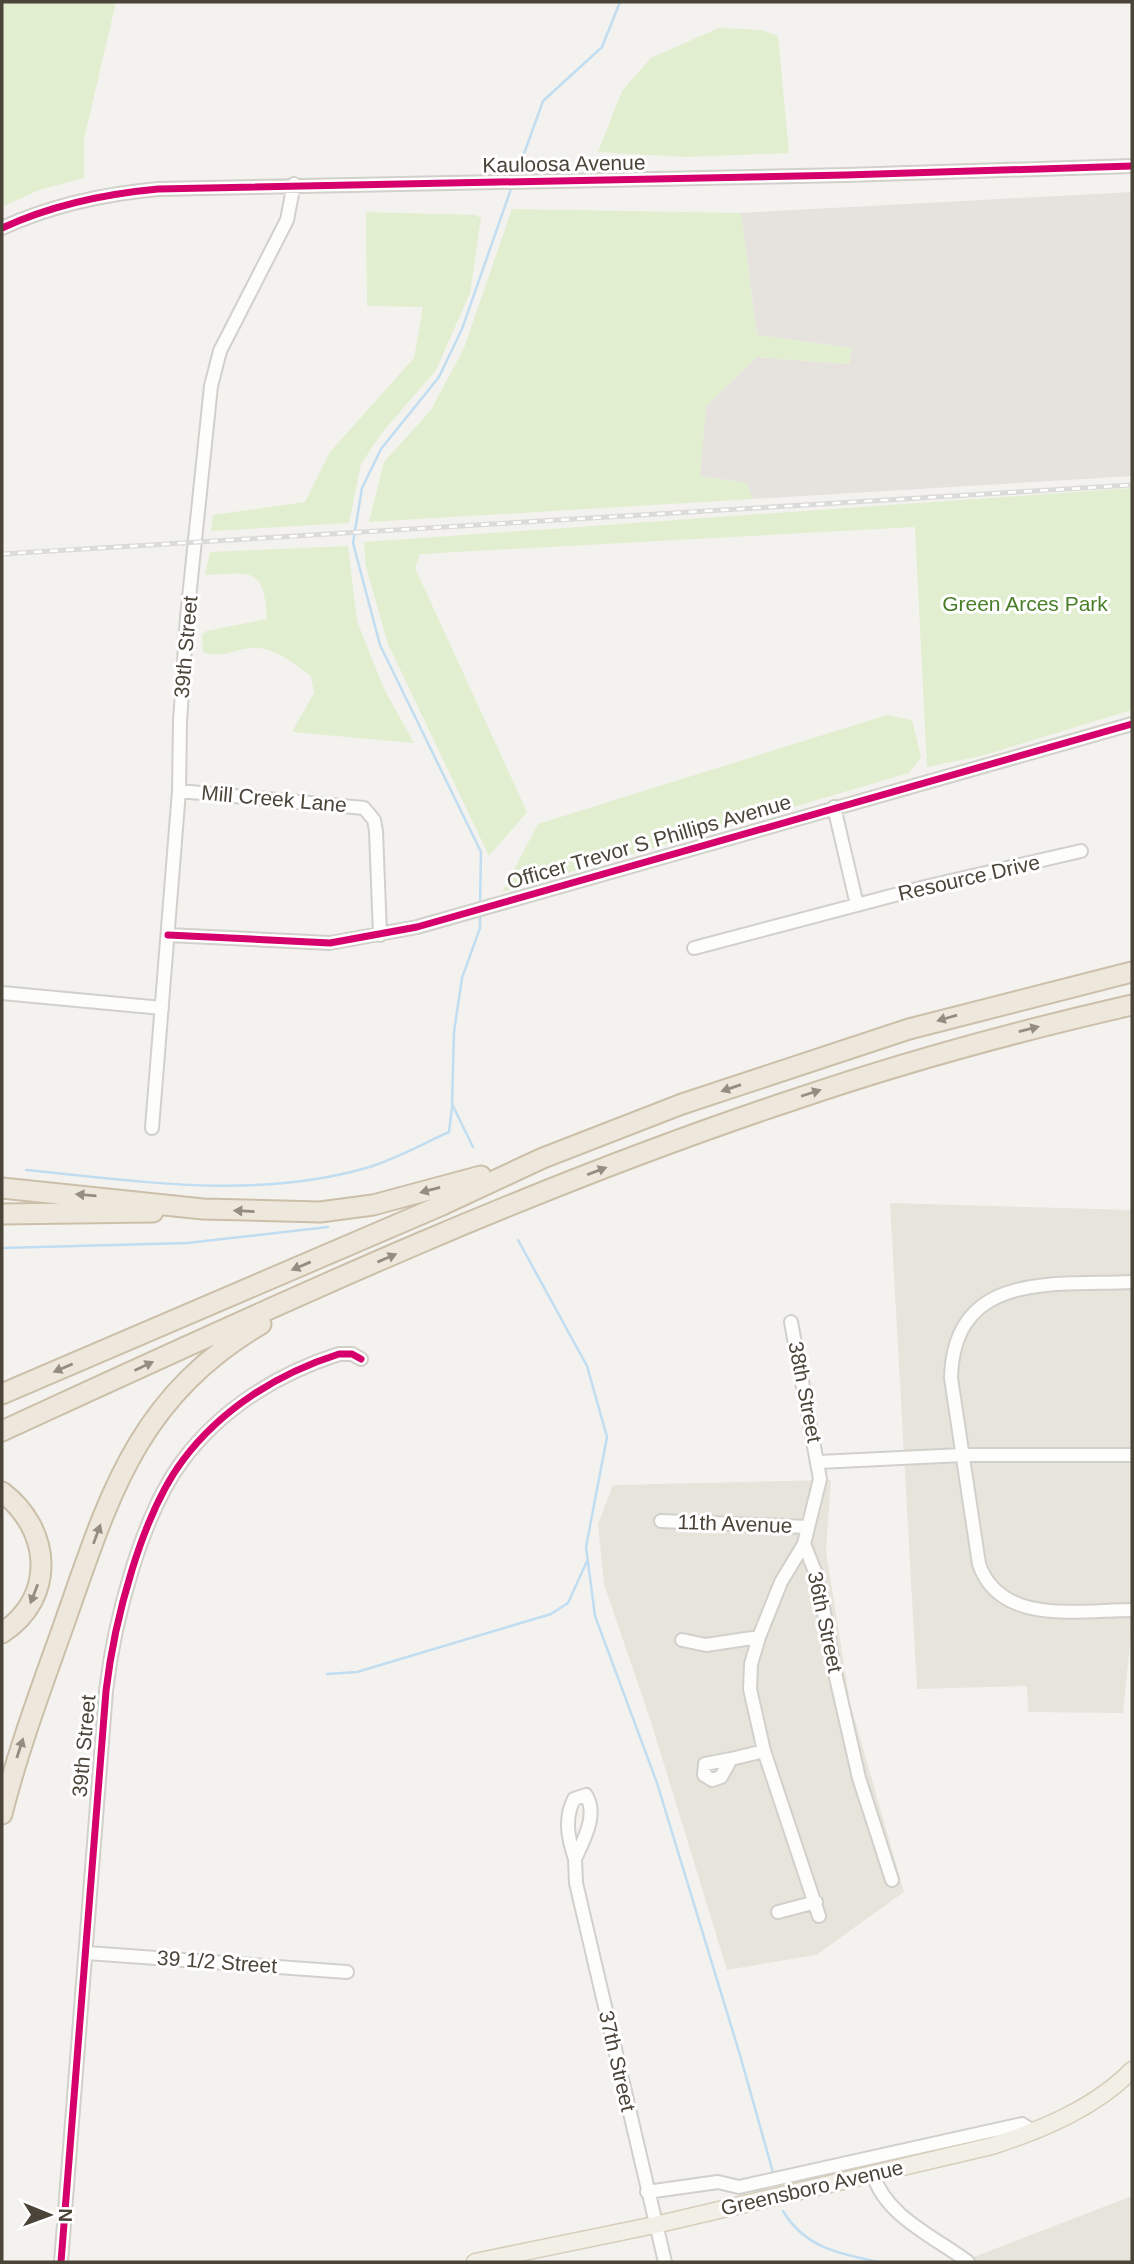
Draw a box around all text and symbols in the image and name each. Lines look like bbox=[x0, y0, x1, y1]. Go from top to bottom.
street label: Kauloosa Avenue bbox=[482, 151, 646, 176]
park label: Green Arces Park bbox=[942, 592, 1108, 615]
street label: 39th Street bbox=[170, 595, 201, 699]
street label: Mill Creek Lane bbox=[200, 781, 348, 816]
street label: Officer Trevor S Phillips Avenue bbox=[504, 790, 794, 893]
street label: Resource Drive bbox=[896, 850, 1042, 905]
one-way arrow bbox=[936, 1014, 957, 1024]
one-way arrow bbox=[1019, 1023, 1041, 1034]
one-way arrow bbox=[720, 1083, 741, 1093]
one-way arrow bbox=[801, 1088, 822, 1098]
one-way arrow bbox=[587, 1166, 608, 1177]
one-way arrow bbox=[419, 1186, 440, 1196]
one-way arrow bbox=[75, 1189, 97, 1200]
one-way arrow bbox=[233, 1206, 255, 1217]
one-way arrow bbox=[377, 1253, 398, 1264]
one-way arrow bbox=[291, 1260, 312, 1271]
street label: 38th Street bbox=[784, 1339, 827, 1445]
one-way arrow bbox=[134, 1360, 154, 1371]
one-way arrow bbox=[53, 1362, 73, 1374]
street label: 11th Avenue bbox=[677, 1510, 793, 1537]
one-way arrow bbox=[91, 1523, 102, 1544]
street label: 36th Street bbox=[804, 1569, 847, 1675]
one-way arrow bbox=[28, 1584, 39, 1605]
street label: 39th Street bbox=[68, 1694, 99, 1798]
one-way arrow bbox=[15, 1738, 26, 1759]
street label: 39 1/2 Street bbox=[156, 1946, 278, 1977]
street label: 37th Street bbox=[595, 2008, 640, 2114]
street label: Greensboro Avenue bbox=[718, 2155, 905, 2220]
north arrow bbox=[14, 2180, 84, 2250]
text: N bbox=[55, 2208, 76, 2222]

